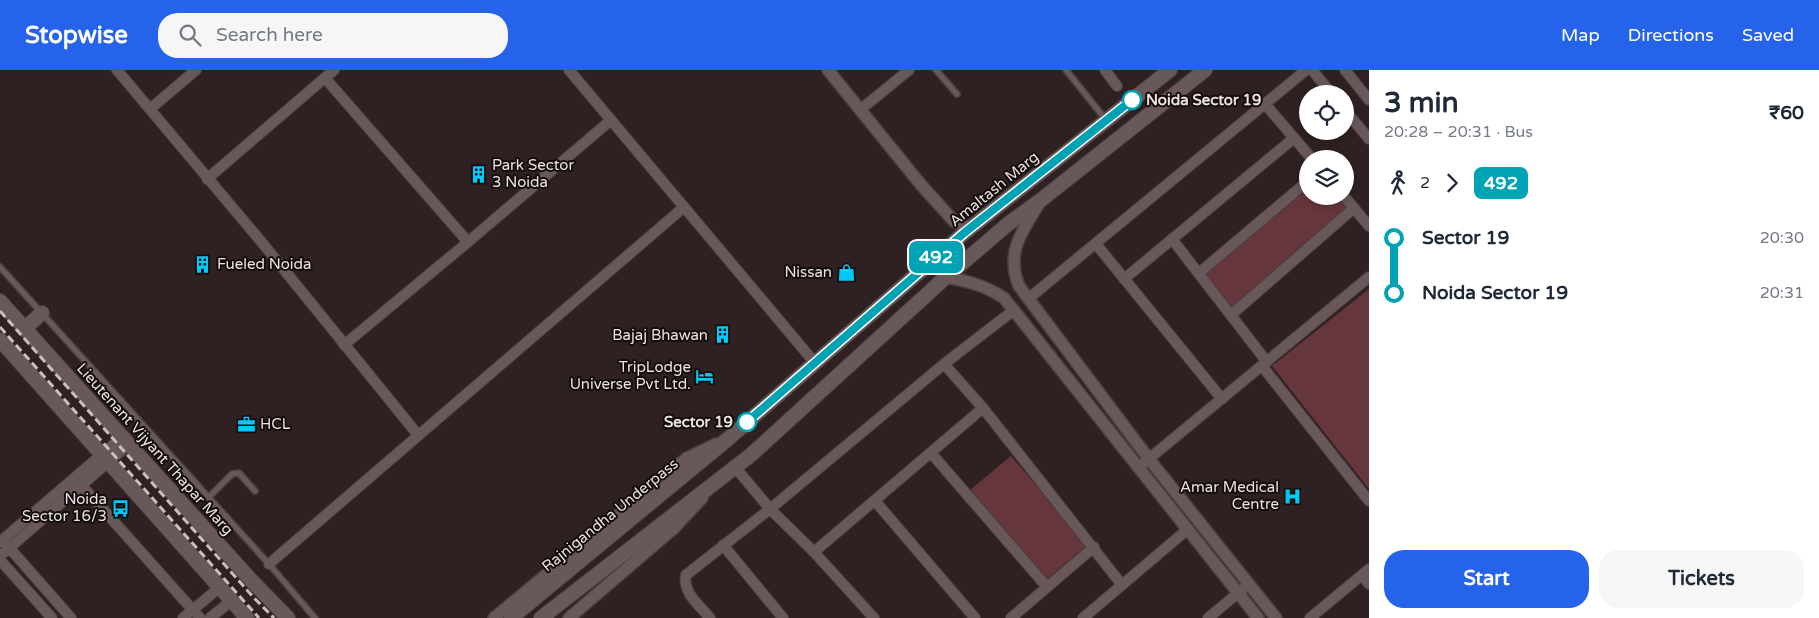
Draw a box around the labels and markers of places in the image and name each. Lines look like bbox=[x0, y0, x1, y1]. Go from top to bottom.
marker: Noida Sector 19 bbox=[1122, 90, 1142, 110]
place label: Noida Sector 19 bbox=[1146, 91, 1261, 109]
place label: Park Sector 3 Noida bbox=[492, 156, 574, 191]
building icon: Park Sector 3 Noida bbox=[468, 164, 488, 184]
building icon: Fueled Noida bbox=[193, 254, 213, 274]
place label: Fueled Noida bbox=[217, 255, 311, 273]
shop icon: Nissan bbox=[836, 262, 856, 282]
place label: Nissan bbox=[784, 263, 832, 281]
building icon: Bajaj Bhawan bbox=[712, 325, 732, 345]
place label: Bajaj Bhawan bbox=[612, 326, 708, 344]
place label: TripLodge Universe Pvt Ltd. bbox=[570, 358, 691, 393]
hotel icon: TripLodge Universe Pvt Ltd. bbox=[695, 366, 715, 386]
marker: Sector 19 bbox=[737, 412, 757, 432]
place label: Sector 19 bbox=[664, 413, 733, 431]
office icon: HCL bbox=[236, 414, 256, 434]
place label: HCL bbox=[260, 415, 291, 433]
place label: Amar Medical Centre bbox=[1180, 478, 1279, 513]
hospital icon: Amar Medical Centre bbox=[1283, 486, 1303, 506]
place label: Noida Sector 16/3 bbox=[22, 490, 107, 525]
bus stop icon: Noida Sector 16/3 bbox=[111, 498, 131, 518]

